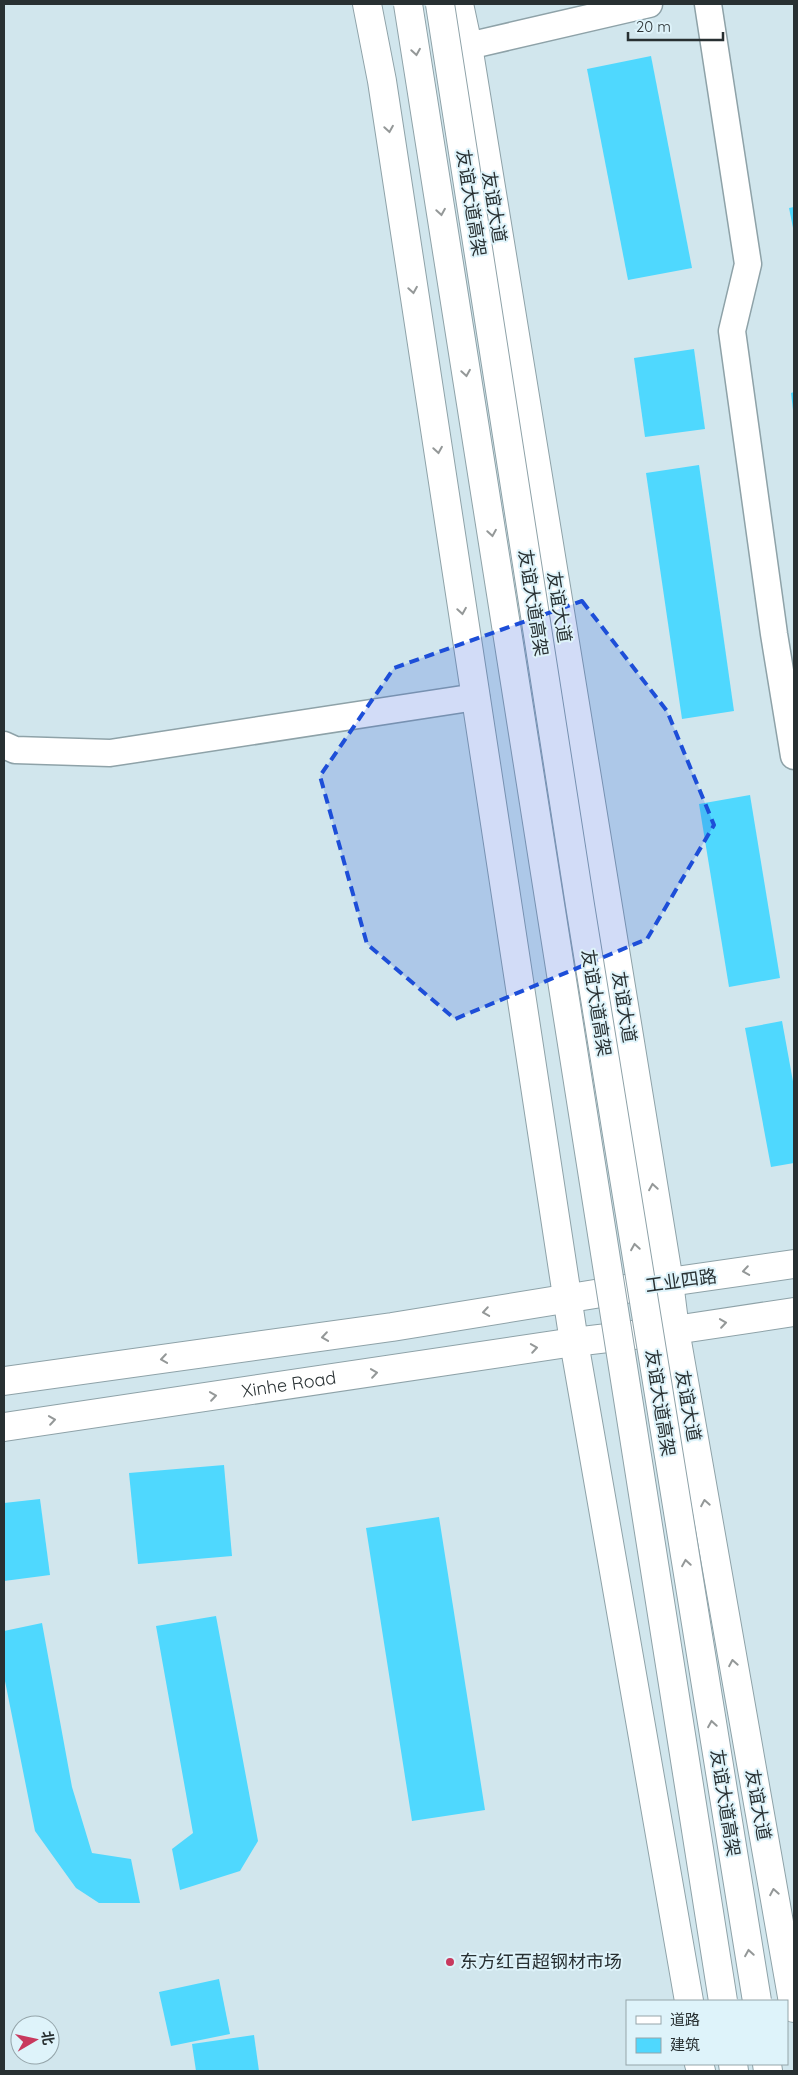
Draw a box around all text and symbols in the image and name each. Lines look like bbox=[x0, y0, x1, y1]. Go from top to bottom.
scale bar bbox=[628, 10, 723, 42]
text: 20 m bbox=[636, 17, 671, 36]
one-way arrow bbox=[410, 48, 421, 56]
one-way arrow bbox=[383, 126, 394, 134]
street label: 友谊大道高架 bbox=[452, 148, 491, 258]
street label: 友谊大道 bbox=[478, 170, 511, 244]
one-way arrow bbox=[436, 208, 446, 217]
one-way arrow bbox=[408, 285, 418, 294]
one-way arrow bbox=[461, 369, 471, 377]
one-way arrow bbox=[432, 447, 443, 455]
one-way arrow bbox=[486, 529, 496, 538]
street label: 友谊大道高架 bbox=[514, 548, 553, 658]
street label: 友谊大道 bbox=[543, 570, 576, 644]
one-way arrow bbox=[457, 607, 467, 615]
street label: 友谊大道高架 bbox=[577, 948, 616, 1058]
street label: 友谊大道 bbox=[608, 970, 641, 1044]
one-way arrow bbox=[649, 1182, 659, 1191]
one-way arrow bbox=[630, 1243, 641, 1251]
street label: 工业四路 bbox=[644, 1264, 718, 1297]
one-way arrow bbox=[742, 1266, 750, 1276]
one-way arrow bbox=[482, 1306, 490, 1316]
one-way arrow bbox=[719, 1318, 727, 1329]
one-way arrow bbox=[321, 1331, 330, 1341]
one-way arrow bbox=[530, 1344, 539, 1354]
street label: 友谊大道高架 bbox=[641, 1348, 680, 1458]
one-way arrow bbox=[160, 1353, 168, 1364]
street label: Xinhe Road bbox=[240, 1366, 338, 1402]
one-way arrow bbox=[370, 1368, 378, 1379]
street label: 友谊大道 bbox=[671, 1368, 706, 1443]
one-way arrow bbox=[208, 1392, 217, 1402]
one-way arrow bbox=[48, 1415, 56, 1426]
one-way arrow bbox=[701, 1498, 711, 1507]
one-way arrow bbox=[681, 1559, 692, 1567]
one-way arrow bbox=[729, 1658, 739, 1667]
one-way arrow bbox=[707, 1719, 718, 1727]
street label: 友谊大道高架 bbox=[706, 1748, 745, 1858]
street label: 友谊大道 bbox=[741, 1767, 776, 1842]
one-way arrow bbox=[769, 1887, 779, 1896]
one-way arrow bbox=[744, 1949, 755, 1957]
place label: 东方红百超钢材市场 bbox=[460, 1950, 622, 1973]
marker: 东方红百超钢材市场 bbox=[444, 1956, 456, 1968]
legend bbox=[626, 2000, 788, 2065]
text: 道路 bbox=[670, 2010, 700, 2029]
north arrow bbox=[10, 2015, 60, 2065]
text: 北 bbox=[38, 2030, 58, 2046]
text: 建筑 bbox=[670, 2035, 700, 2054]

